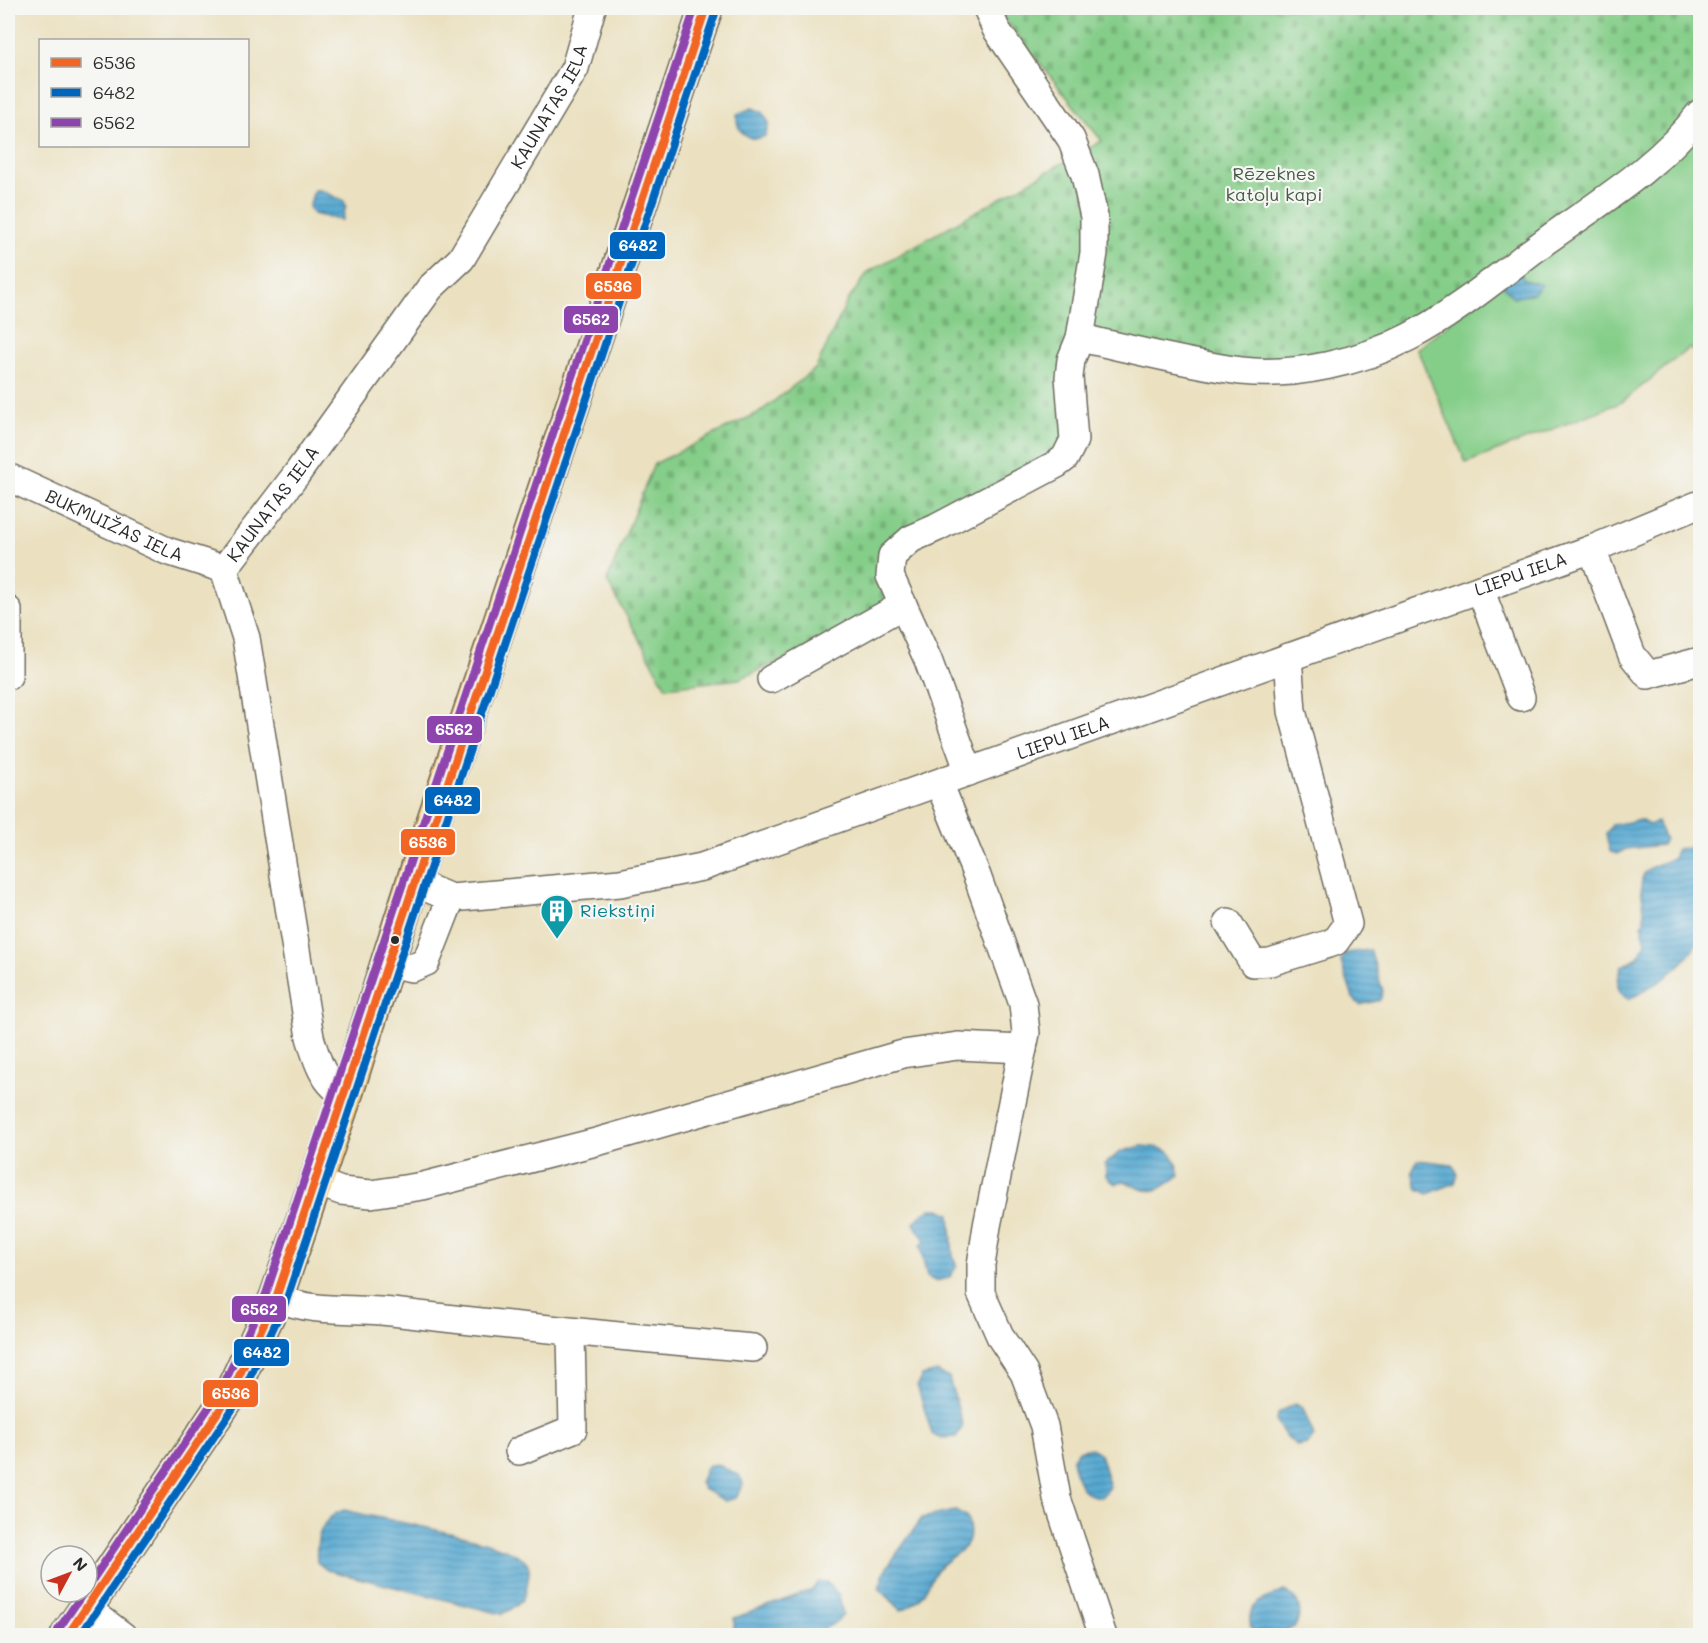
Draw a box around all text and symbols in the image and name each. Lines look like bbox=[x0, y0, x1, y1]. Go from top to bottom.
legend bbox=[39, 39, 249, 147]
street label: KAUNATAS IELA bbox=[505, 41, 592, 173]
text: 6536 bbox=[93, 50, 136, 74]
text: 6482 bbox=[93, 80, 135, 104]
text: 6562 bbox=[93, 110, 135, 134]
park label: Rēzeknes katoļu kapi bbox=[1226, 161, 1322, 206]
line badge: 6482 bbox=[609, 231, 666, 260]
text: 6482 bbox=[619, 234, 657, 255]
line badge: 6536 bbox=[585, 272, 642, 300]
text: 6536 bbox=[594, 275, 632, 296]
line badge: 6562 bbox=[563, 305, 619, 334]
text: 6562 bbox=[572, 308, 610, 329]
street label: KAUNATAS IELA bbox=[221, 441, 324, 566]
street label: BUKMUIŽAS IELA bbox=[42, 483, 186, 566]
street label: LIEPU IELA bbox=[1471, 546, 1570, 601]
street label: LIEPU IELA bbox=[1013, 709, 1112, 765]
line badge: 6562 bbox=[426, 715, 483, 744]
text: 6562 bbox=[435, 718, 473, 739]
line badge: 6482 bbox=[424, 786, 481, 815]
text: 6482 bbox=[434, 789, 472, 810]
line badge: 6536 bbox=[400, 828, 456, 856]
text: 6536 bbox=[409, 831, 447, 852]
building icon: Riekstiņi bbox=[539, 893, 575, 940]
place label: Riekstiņi bbox=[580, 898, 655, 922]
unlabelled marker bbox=[389, 934, 401, 946]
line badge: 6562 bbox=[231, 1295, 287, 1323]
text: 6562 bbox=[240, 1298, 278, 1319]
line badge: 6482 bbox=[233, 1338, 290, 1367]
text: 6482 bbox=[243, 1341, 281, 1362]
line badge: 6536 bbox=[202, 1379, 259, 1408]
text: 6536 bbox=[212, 1382, 250, 1403]
north arrow bbox=[39, 1544, 99, 1604]
text: N bbox=[69, 1552, 93, 1575]

